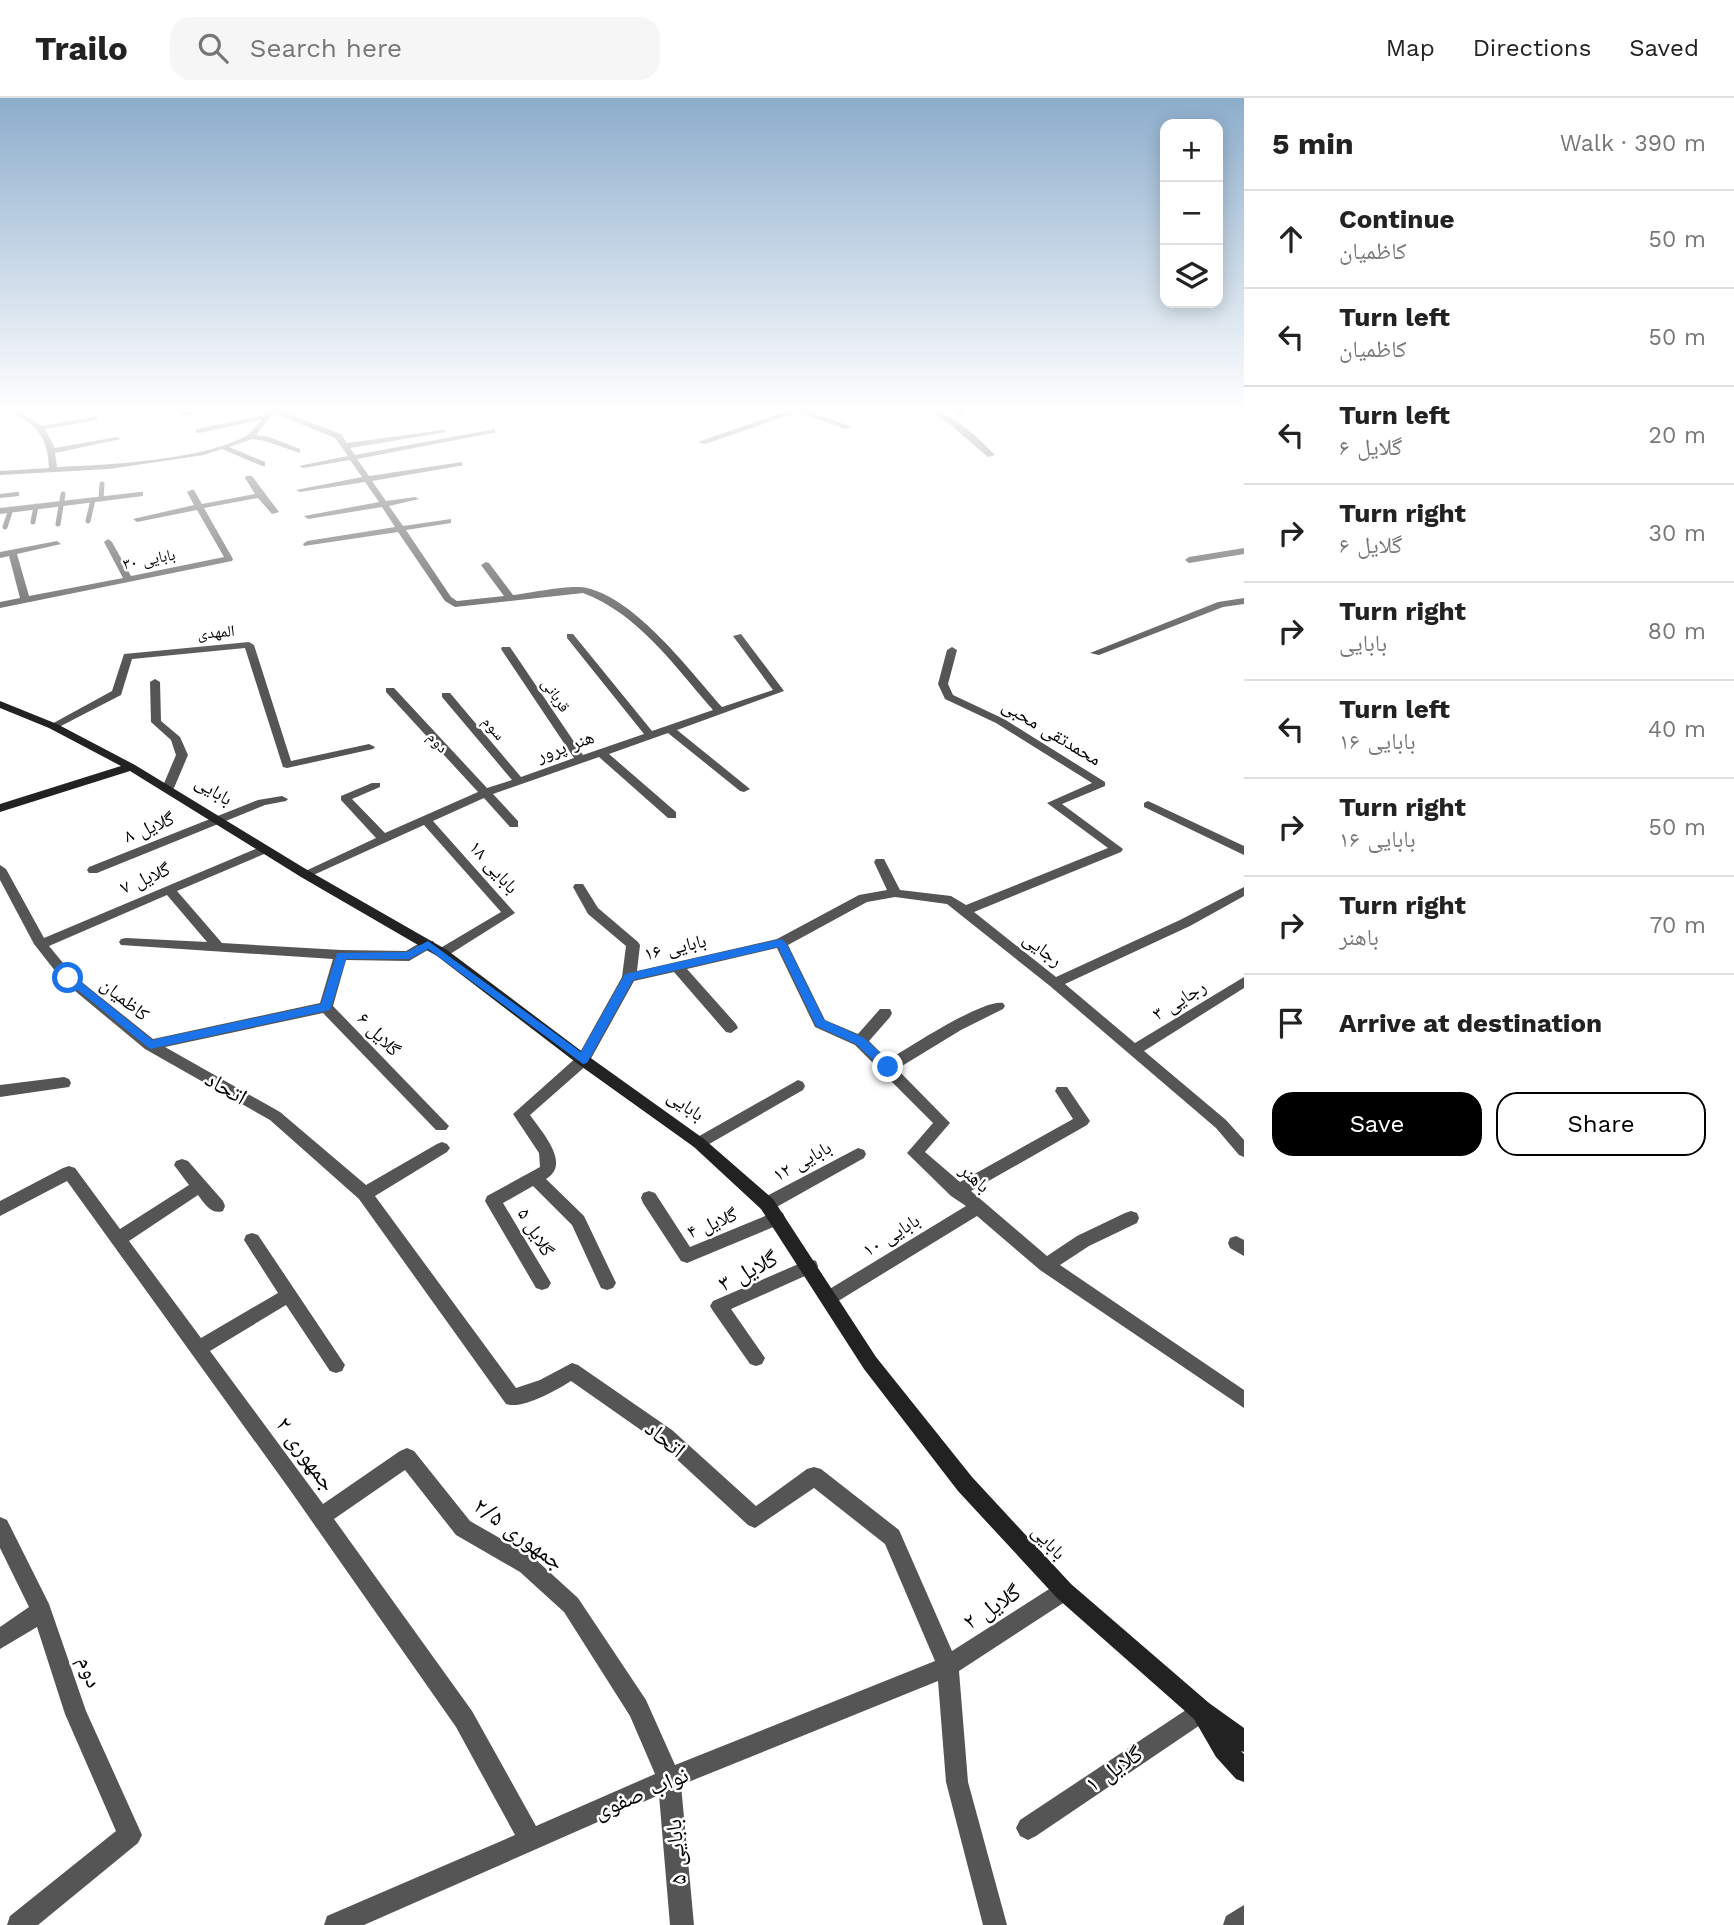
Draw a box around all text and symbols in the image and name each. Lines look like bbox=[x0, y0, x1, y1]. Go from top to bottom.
search box bbox=[170, 17, 660, 80]
text: Trailo bbox=[35, 29, 128, 68]
icon: search bbox=[194, 29, 232, 67]
text: Search here bbox=[250, 33, 402, 63]
text: Map bbox=[1386, 34, 1435, 62]
text: Directions bbox=[1473, 34, 1591, 62]
text: Saved bbox=[1629, 34, 1699, 62]
map controls bbox=[1160, 119, 1223, 308]
button: + bbox=[1160, 119, 1223, 182]
text: 5 min bbox=[1272, 126, 1354, 161]
text: Walk · 390 m bbox=[1560, 130, 1706, 157]
button: − bbox=[1160, 182, 1223, 245]
text: Continue bbox=[1339, 204, 1455, 234]
icon: ahead bbox=[1272, 220, 1310, 258]
text: 50 m bbox=[1649, 226, 1706, 253]
text: کاظمیان bbox=[1339, 238, 1407, 265]
button: layers bbox=[1160, 245, 1223, 308]
text: Turn left bbox=[1339, 302, 1450, 332]
icon: left bbox=[1272, 318, 1310, 356]
text: 50 m bbox=[1649, 324, 1706, 351]
text: کاظمیان bbox=[1339, 336, 1407, 363]
text: Turn left bbox=[1339, 400, 1450, 430]
icon: left bbox=[1272, 416, 1310, 454]
text: 20 m bbox=[1649, 422, 1706, 449]
text: گلایل ۶ bbox=[1339, 434, 1402, 461]
text: Turn right bbox=[1339, 498, 1466, 528]
icon: right bbox=[1272, 514, 1310, 552]
text: 30 m bbox=[1649, 520, 1706, 547]
text: گلایل ۶ bbox=[1339, 532, 1402, 559]
street label: بابایی ۳۰ bbox=[121, 545, 177, 574]
text: Turn right bbox=[1339, 596, 1466, 626]
icon: right bbox=[1272, 612, 1310, 650]
text: 80 m bbox=[1648, 618, 1706, 645]
street label: المهدی bbox=[197, 621, 236, 644]
text: بابایی bbox=[1339, 630, 1387, 657]
street label: قربانی bbox=[537, 674, 574, 716]
street label: محمدتقی محبی bbox=[998, 693, 1106, 771]
text: Turn left bbox=[1339, 694, 1450, 724]
icon: left bbox=[1272, 710, 1310, 748]
street label: سوم bbox=[478, 712, 510, 745]
text: 40 m bbox=[1648, 716, 1706, 743]
street label: هنر پرور bbox=[532, 725, 597, 768]
street label: دوم bbox=[423, 727, 452, 757]
text: بابایی ۱۶ bbox=[1339, 728, 1415, 755]
street label: بابایی bbox=[191, 770, 237, 810]
text: Turn right bbox=[1339, 792, 1466, 822]
street label: گلایل ۸ bbox=[120, 807, 178, 847]
icon: right bbox=[1272, 808, 1310, 846]
text: 50 m bbox=[1649, 814, 1706, 841]
text: بابایی ۱۶ bbox=[1339, 826, 1415, 853]
street label: بابایی ۱۸ bbox=[464, 836, 524, 898]
street label: گلایل ۷ bbox=[116, 857, 174, 899]
text: Turn right bbox=[1339, 890, 1466, 920]
icon: right bbox=[1272, 906, 1310, 944]
text: 70 m bbox=[1649, 912, 1706, 939]
text: باهنر bbox=[1339, 924, 1379, 951]
street label: رجایی bbox=[1019, 926, 1067, 972]
street label: بابایی ۱۶ bbox=[642, 929, 708, 965]
route start bbox=[52, 962, 83, 993]
street label: کاظمیان bbox=[96, 972, 154, 1026]
street label: رجایی ۳ bbox=[1148, 975, 1210, 1025]
icon: arrive bbox=[1272, 1004, 1310, 1042]
street label: گلایل ۶ bbox=[353, 1007, 405, 1061]
text: Arrive at destination bbox=[1339, 1008, 1602, 1038]
route end bbox=[872, 1051, 903, 1082]
street label: اتحاد bbox=[200, 1065, 252, 1111]
street label: بابایی bbox=[663, 1084, 709, 1126]
button: Save bbox=[1272, 1092, 1482, 1156]
button: Share bbox=[1496, 1092, 1706, 1156]
street label: بابایی ۱۲ bbox=[769, 1136, 835, 1186]
street label: باهنر bbox=[954, 1158, 995, 1198]
street label: گلایل ۴ bbox=[683, 1203, 741, 1243]
street label: گلایل ۵ bbox=[513, 1204, 559, 1260]
street label: بابایی ۱۰ bbox=[858, 1209, 924, 1261]
street label: گلایل ۳ bbox=[714, 1244, 783, 1297]
street label: جمهوری ۲ bbox=[270, 1412, 342, 1496]
street label: اتحاد bbox=[639, 1415, 691, 1463]
street label: جمهوری ۲/۵ bbox=[468, 1492, 570, 1576]
street label: بابایی bbox=[1027, 1520, 1071, 1564]
street label: گلایل ۲ bbox=[958, 1578, 1026, 1636]
street label: دوم bbox=[70, 1653, 108, 1692]
street label: گلایل ۱ bbox=[1080, 1740, 1148, 1798]
street label: نواب صفوی bbox=[590, 1761, 692, 1825]
street label: بابایی ۵ bbox=[660, 1818, 692, 1886]

